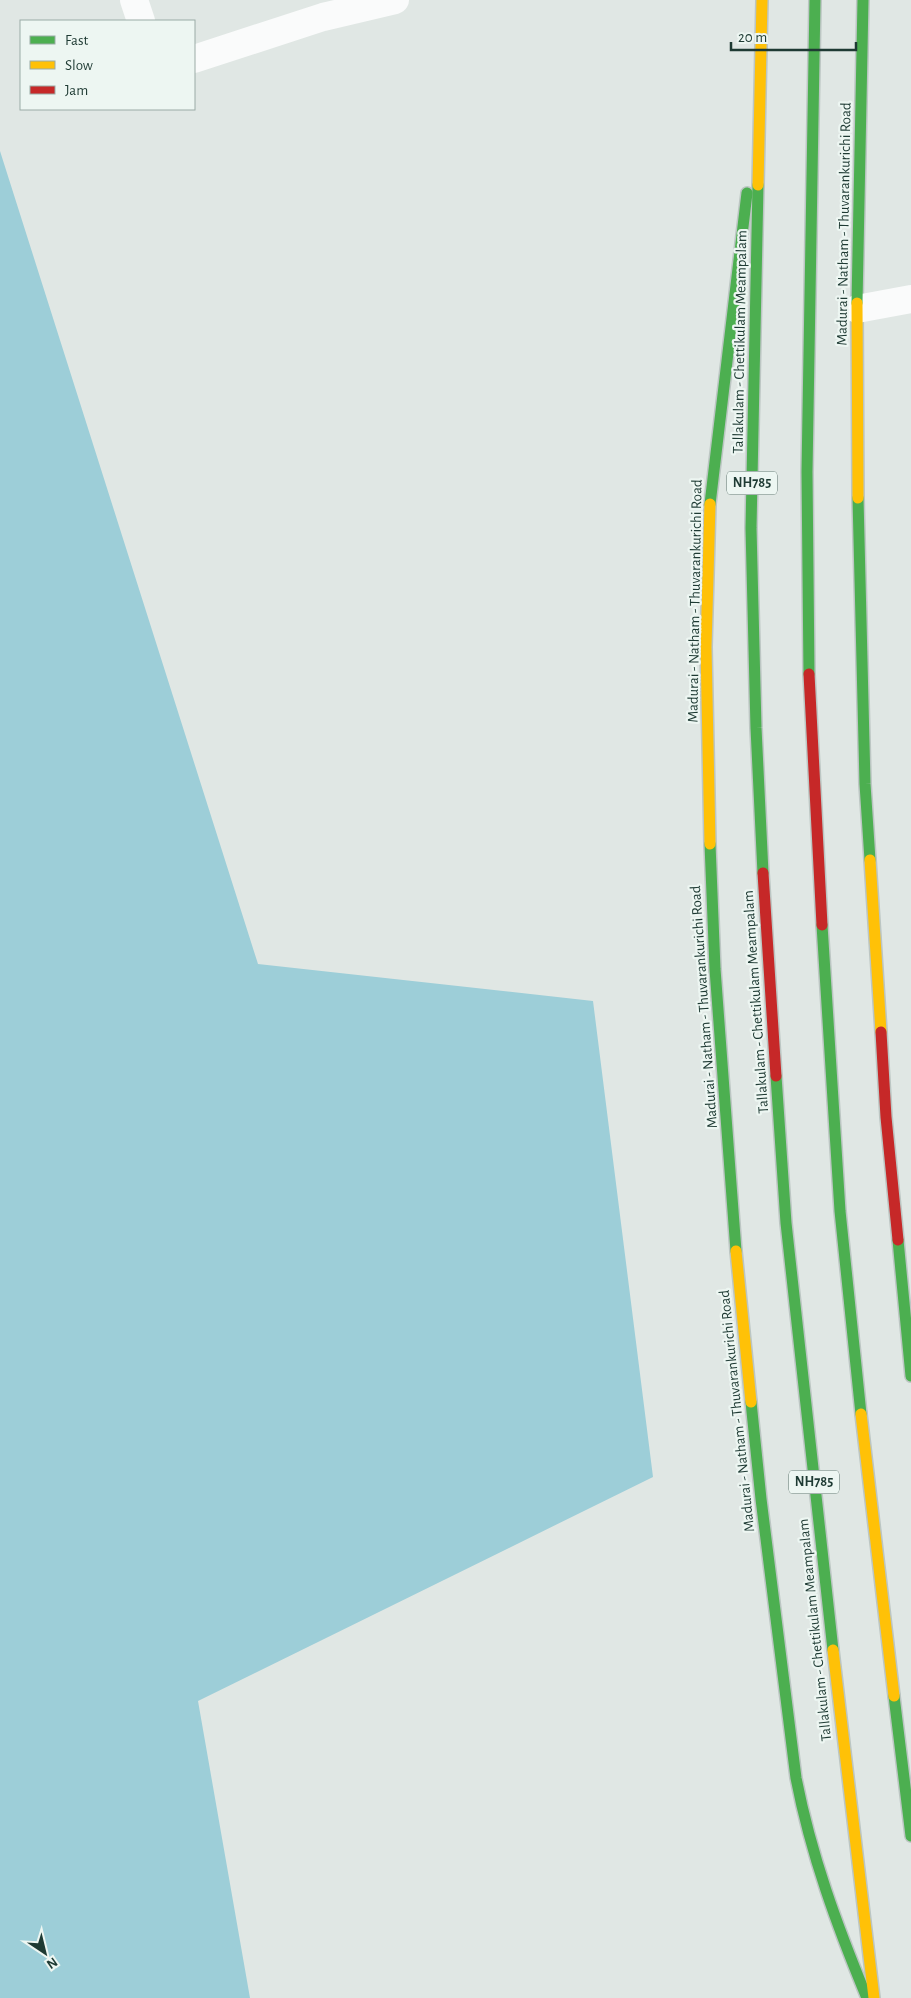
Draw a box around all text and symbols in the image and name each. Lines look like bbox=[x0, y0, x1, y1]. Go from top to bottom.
legend bbox=[20, 20, 195, 110]
scale bar bbox=[731, 20, 856, 52]
text: 20 m bbox=[738, 30, 767, 45]
text: Fast bbox=[65, 33, 89, 48]
text: Slow bbox=[65, 58, 93, 73]
text: Jam bbox=[65, 83, 88, 98]
street label: Madurai - Natham - Thuvarankurichi Road bbox=[834, 102, 854, 346]
street label: Tallakulam - Chettikulam Meampalam bbox=[731, 230, 749, 454]
road number: NH785 bbox=[727, 472, 777, 494]
street label: Madurai - Natham - Thuvarankurichi Road bbox=[685, 479, 705, 723]
street label: Madurai - Natham - Thuvarankurichi Road bbox=[688, 885, 720, 1129]
street label: Tallakulam - Chettikulam Meampalam bbox=[741, 890, 771, 1114]
street label: Madurai - Natham - Thuvarankurichi Road bbox=[717, 1289, 757, 1533]
road number: NH785 bbox=[789, 1470, 839, 1494]
street label: Tallakulam - Chettikulam Meampalam bbox=[796, 1518, 834, 1742]
north arrow bbox=[20, 1928, 70, 1978]
text: N bbox=[44, 1954, 60, 1971]

